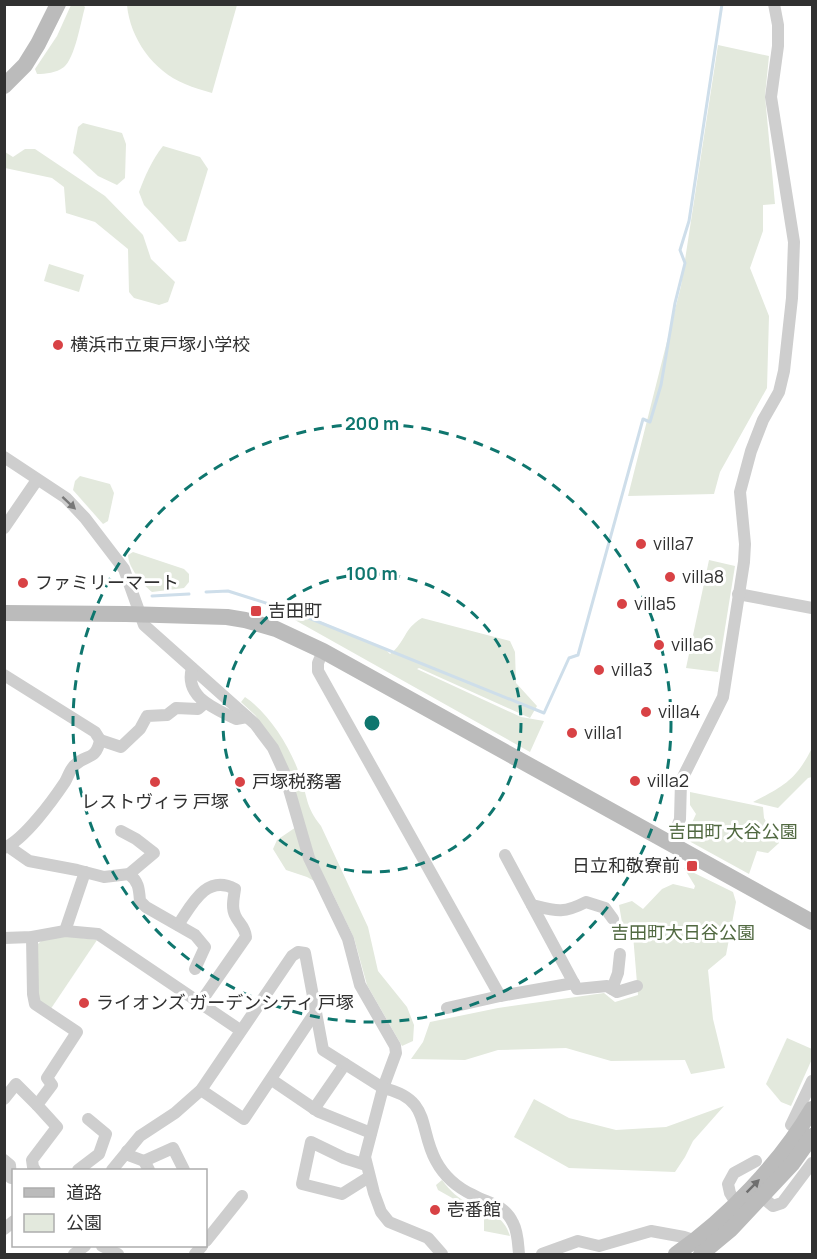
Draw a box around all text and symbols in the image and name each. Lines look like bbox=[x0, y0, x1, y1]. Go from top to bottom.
place label: 横浜市立東戸塚小学校 bbox=[70, 332, 250, 356]
marker: 横浜市立東戸塚小学校 bbox=[51, 338, 65, 352]
text: 200 m bbox=[345, 411, 399, 435]
one-way arrow bbox=[62, 496, 77, 510]
place label: villa7 bbox=[653, 531, 694, 555]
marker: villa7 bbox=[634, 537, 648, 551]
text: 100 m bbox=[346, 561, 398, 585]
place label: villa8 bbox=[682, 564, 724, 588]
place label: ファミリーマート bbox=[35, 570, 179, 594]
marker: villa8 bbox=[663, 570, 677, 584]
marker: ファミリーマート bbox=[16, 576, 30, 590]
place label: villa5 bbox=[634, 591, 676, 615]
marker: villa5 bbox=[615, 597, 629, 611]
place label: 吉田町 bbox=[268, 598, 322, 622]
marker: 吉田町 bbox=[249, 604, 263, 618]
place label: villa6 bbox=[671, 632, 714, 656]
marker: villa6 bbox=[652, 638, 666, 652]
place label: villa3 bbox=[611, 657, 653, 681]
marker: villa3 bbox=[592, 663, 606, 677]
place label: villa4 bbox=[658, 699, 700, 723]
marker: villa4 bbox=[639, 705, 653, 719]
centre of rings bbox=[362, 713, 382, 733]
place label: villa1 bbox=[584, 720, 623, 744]
marker: villa1 bbox=[565, 726, 579, 740]
place label: villa2 bbox=[647, 768, 689, 792]
place label: 戸塚税務署 bbox=[252, 769, 342, 793]
marker: villa2 bbox=[628, 774, 642, 788]
marker: レストヴィラ 戸塚 bbox=[148, 775, 162, 789]
marker: 戸塚税務署 bbox=[233, 775, 247, 789]
place label: レストヴィラ 戸塚 bbox=[81, 789, 229, 813]
park label: 吉田町 大谷公園 bbox=[668, 819, 798, 843]
place label: 日立和敬寮前 bbox=[572, 853, 680, 877]
marker: 日立和敬寮前 bbox=[685, 859, 699, 873]
park label: 吉田町大日谷公園 bbox=[611, 920, 755, 944]
place label: ライオンズ ガーデンシティ 戸塚 bbox=[96, 990, 354, 1014]
marker: ライオンズ ガーデンシティ 戸塚 bbox=[77, 996, 91, 1010]
legend bbox=[12, 1169, 207, 1247]
one-way arrow bbox=[746, 1178, 760, 1193]
text: 道路 bbox=[66, 1180, 102, 1204]
place label: 壱番館 bbox=[447, 1197, 501, 1221]
marker: 壱番館 bbox=[428, 1203, 442, 1217]
text: 公園 bbox=[66, 1210, 102, 1234]

